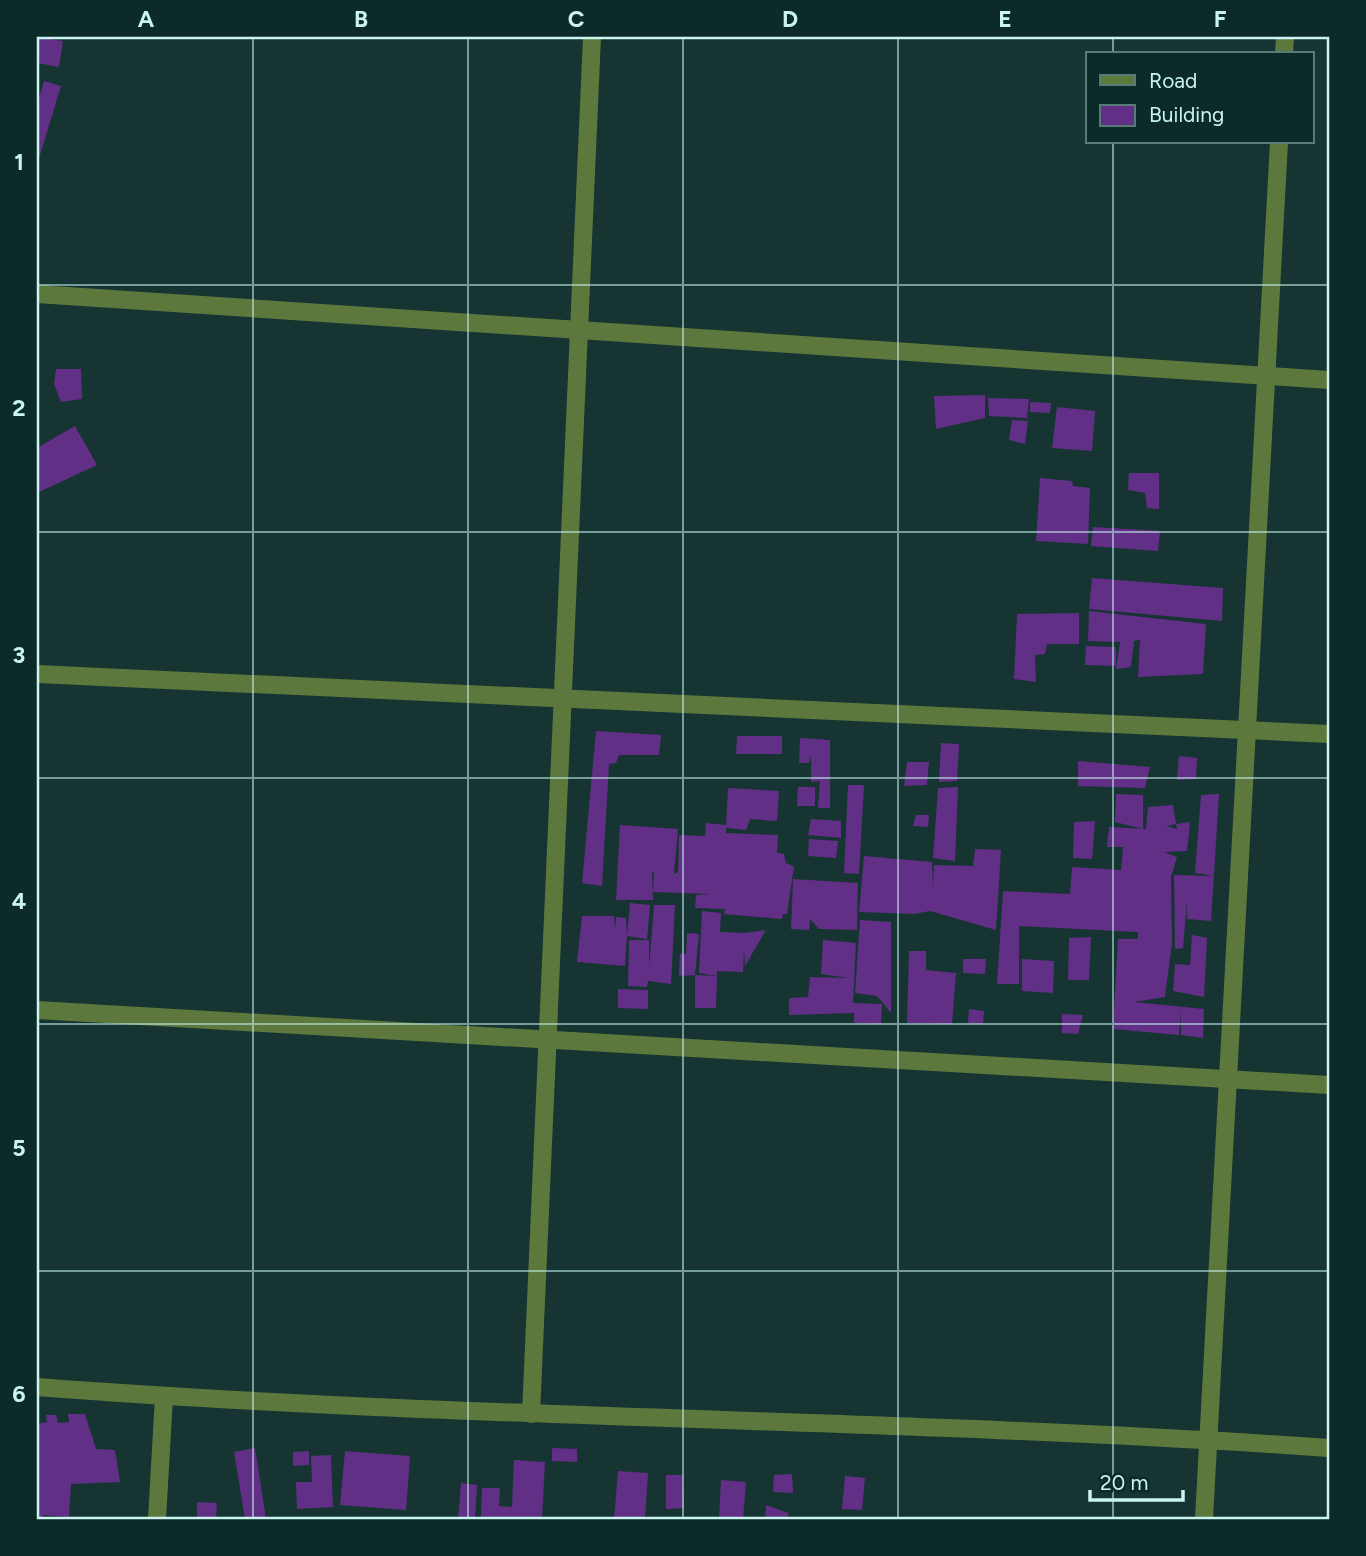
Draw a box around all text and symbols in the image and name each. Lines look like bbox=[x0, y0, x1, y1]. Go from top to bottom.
text: A bbox=[138, 5, 155, 33]
text: B bbox=[354, 5, 368, 33]
text: C bbox=[568, 5, 585, 33]
text: D bbox=[782, 5, 798, 33]
text: E bbox=[998, 5, 1012, 33]
text: F bbox=[1214, 5, 1227, 33]
legend bbox=[1086, 52, 1314, 144]
text: Road bbox=[1149, 68, 1197, 93]
text: Building bbox=[1149, 102, 1224, 127]
text: 1 bbox=[14, 148, 24, 176]
text: 2 bbox=[12, 394, 26, 422]
text: 3 bbox=[13, 641, 25, 669]
text: 4 bbox=[12, 887, 26, 915]
text: 5 bbox=[12, 1134, 26, 1162]
text: 6 bbox=[12, 1380, 26, 1408]
scale bar bbox=[1090, 1458, 1182, 1502]
text: 20 m bbox=[1100, 1470, 1148, 1495]

